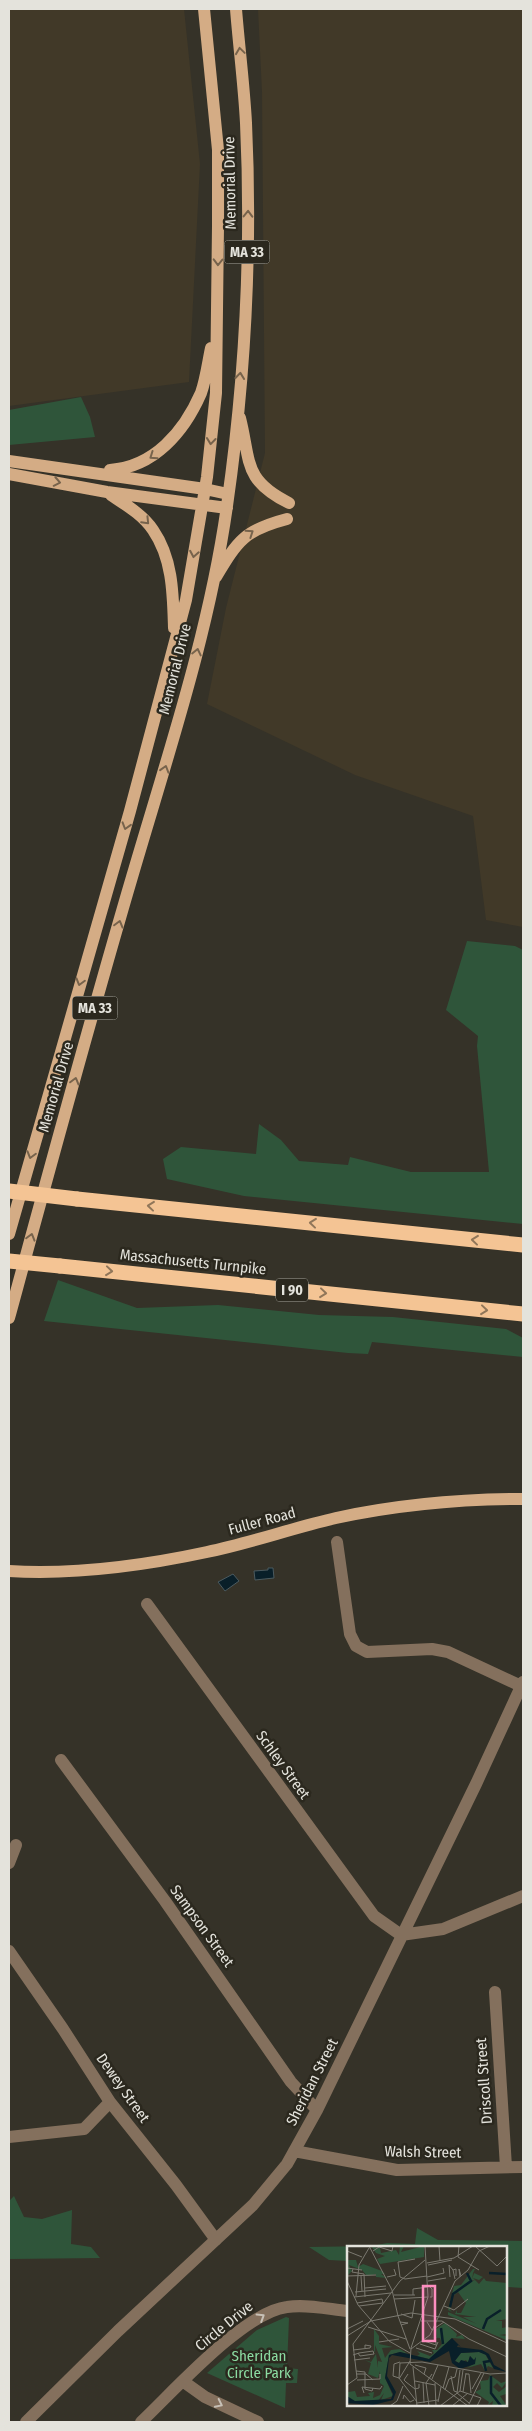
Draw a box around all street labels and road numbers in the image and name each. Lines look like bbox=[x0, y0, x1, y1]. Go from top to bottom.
street label: Memorial Drive bbox=[220, 136, 240, 230]
road number: MA 33 bbox=[224, 240, 270, 264]
street label: Memorial Drive bbox=[155, 622, 195, 716]
road number: MA 33 bbox=[72, 996, 118, 1020]
street label: Memorial Drive bbox=[35, 1040, 77, 1134]
street label: Massachusetts Turnpike bbox=[119, 1245, 267, 1279]
road number: I 90 bbox=[276, 1278, 308, 1302]
street label: Fuller Road bbox=[226, 1503, 298, 1539]
street label: Schley Street bbox=[252, 1727, 314, 1803]
street label: Sampson Street bbox=[166, 1882, 238, 1971]
street label: Sheridan Street bbox=[282, 2035, 342, 2129]
street label: Driscoll Street bbox=[472, 2037, 496, 2125]
street label: Dewey Street bbox=[93, 2050, 153, 2126]
street label: Walsh Street bbox=[385, 2142, 462, 2162]
street label: Circle Drive bbox=[191, 2297, 257, 2355]

